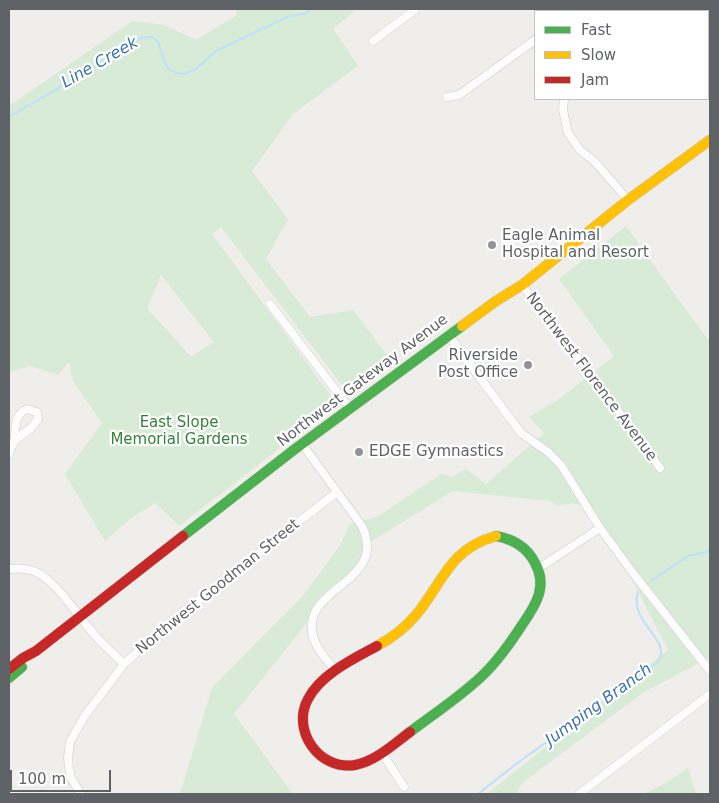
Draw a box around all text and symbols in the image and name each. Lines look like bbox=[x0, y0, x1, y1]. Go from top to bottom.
legend bbox=[534, 10, 709, 100]
text: Fast bbox=[581, 21, 611, 39]
water label: Line Creek bbox=[58, 33, 142, 93]
text: Slow bbox=[581, 46, 616, 64]
text: Jam bbox=[581, 71, 609, 89]
place label: Eagle Animal Hospital and Resort bbox=[502, 227, 649, 262]
marker: Eagle Animal Hospital and Resort bbox=[486, 239, 498, 251]
street label: Northwest Florence Avenue bbox=[522, 289, 660, 465]
street label: Northwest Gateway Avenue bbox=[274, 311, 452, 451]
place label: Riverside Post Office bbox=[438, 347, 518, 382]
marker: Riverside Post Office bbox=[522, 359, 534, 371]
park label: East Slope Memorial Gardens bbox=[110, 414, 248, 449]
place label: EDGE Gymnastics bbox=[369, 443, 504, 461]
marker: EDGE Gymnastics bbox=[353, 446, 365, 458]
street label: Northwest Goodman Street bbox=[133, 515, 303, 659]
water label: Jumping Branch bbox=[542, 660, 656, 750]
scale bar bbox=[12, 760, 114, 792]
text: 100 m bbox=[18, 770, 66, 788]

